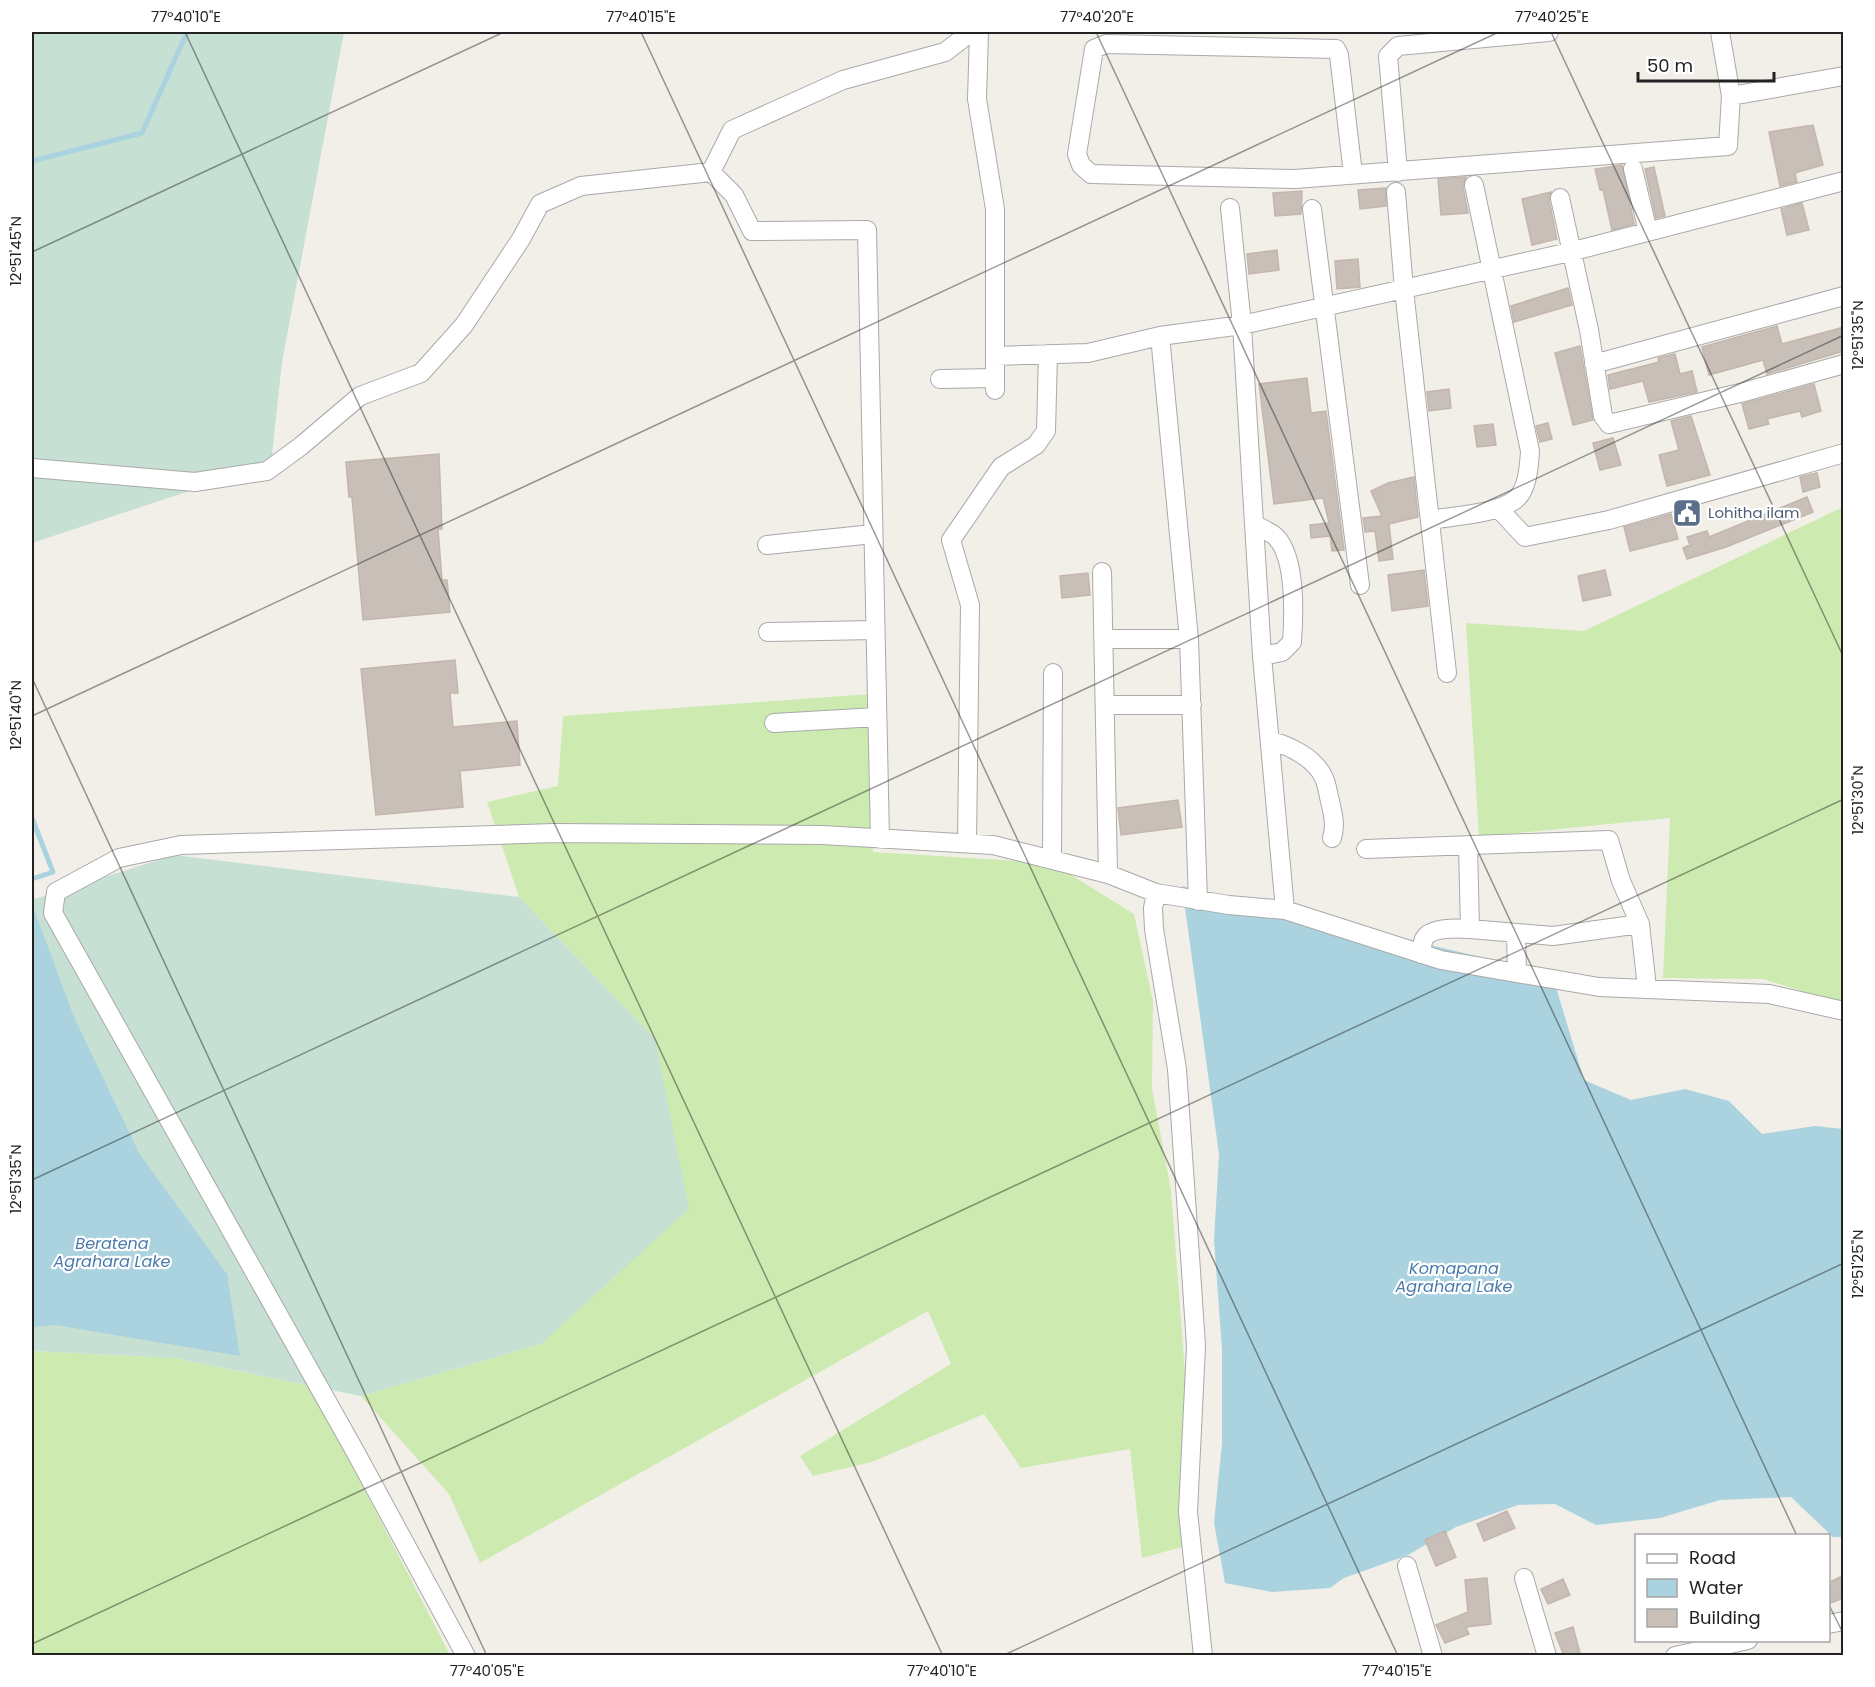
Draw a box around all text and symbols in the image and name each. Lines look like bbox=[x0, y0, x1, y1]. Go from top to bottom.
text: 77°40'10"E bbox=[151, 6, 221, 27]
text: 77°40'15"E bbox=[606, 6, 676, 27]
text: 77°40'20"E bbox=[1060, 6, 1134, 27]
text: 77°40'25"E bbox=[1515, 6, 1589, 27]
scale bar bbox=[1638, 45, 1774, 83]
text: 50 m bbox=[1647, 53, 1693, 78]
text: 12°51'45"N bbox=[5, 216, 26, 286]
text: 12°51'35"N bbox=[1847, 300, 1868, 370]
public building icon: Lohitha ilam bbox=[1671, 497, 1703, 529]
place label: Lohitha ilam bbox=[1708, 502, 1800, 523]
text: 12°51'40"N bbox=[5, 680, 26, 750]
text: 12°51'30"N bbox=[1847, 765, 1868, 835]
text: 12°51'35"N bbox=[5, 1144, 26, 1214]
text: 12°51'25"N bbox=[1847, 1229, 1868, 1299]
water label: Beratena Agrahara Lake bbox=[53, 1232, 171, 1273]
water label: Komapana Agrahara Lake bbox=[1395, 1257, 1513, 1298]
legend bbox=[1635, 1534, 1830, 1642]
text: Road bbox=[1689, 1545, 1736, 1570]
text: Water bbox=[1689, 1575, 1743, 1600]
text: Building bbox=[1689, 1605, 1761, 1630]
text: 77°40'05"E bbox=[450, 1660, 524, 1681]
text: 77°40'10"E bbox=[907, 1660, 977, 1681]
text: 77°40'15"E bbox=[1362, 1660, 1432, 1681]

